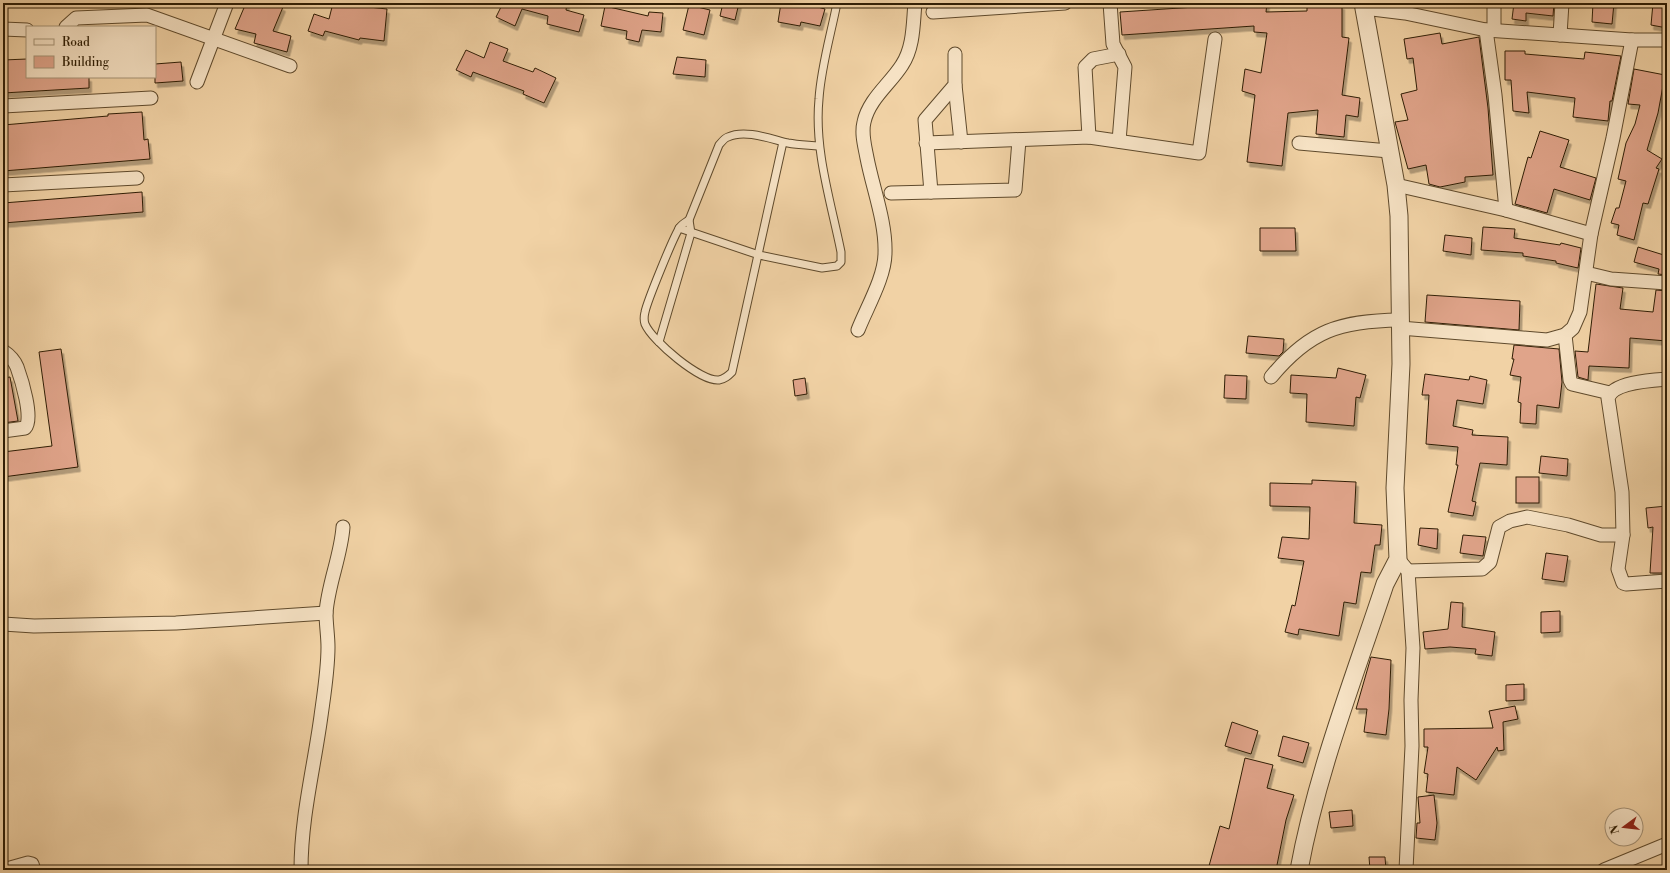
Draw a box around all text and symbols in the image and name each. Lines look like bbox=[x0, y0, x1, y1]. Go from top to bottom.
legend bbox=[26, 26, 156, 78]
text: Road bbox=[62, 35, 90, 50]
text: Building bbox=[61, 55, 110, 70]
north arrow bbox=[1604, 807, 1644, 847]
text: N bbox=[1607, 823, 1623, 835]

